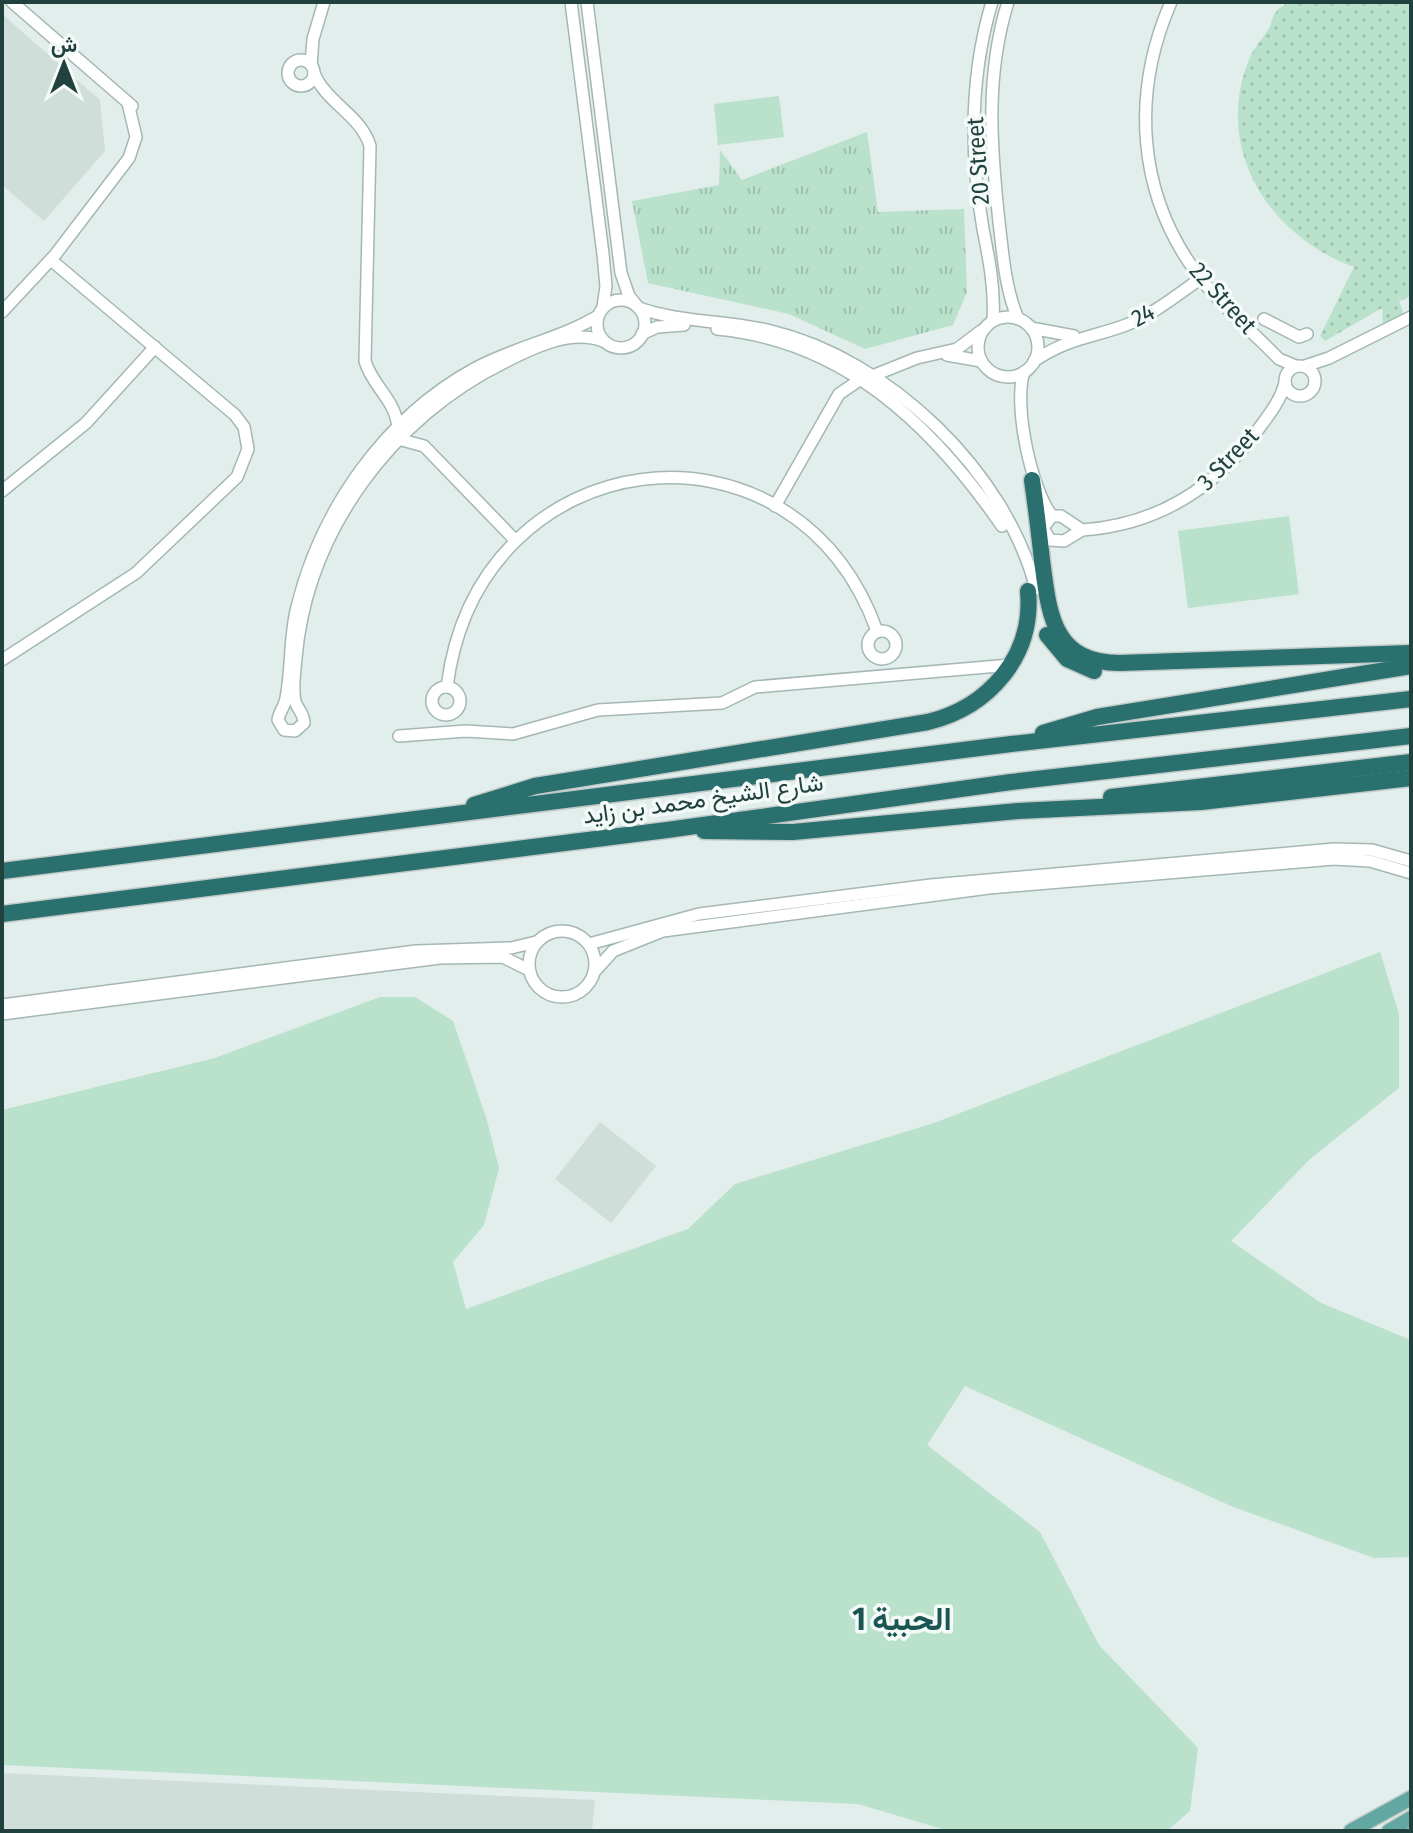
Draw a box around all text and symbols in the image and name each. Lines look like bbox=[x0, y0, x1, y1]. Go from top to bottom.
north arrow bbox=[24, 24, 104, 104]
text: ش bbox=[51, 31, 77, 58]
street label: 20 Street bbox=[961, 116, 995, 206]
street label: 22 Street bbox=[1184, 257, 1262, 339]
street label: 24 bbox=[1127, 298, 1159, 332]
street label: 3 Street bbox=[1192, 422, 1264, 496]
street label: شارع الشيخ محمد بن زايد bbox=[581, 768, 825, 833]
district label: الحبية 1 bbox=[852, 1600, 952, 1638]

